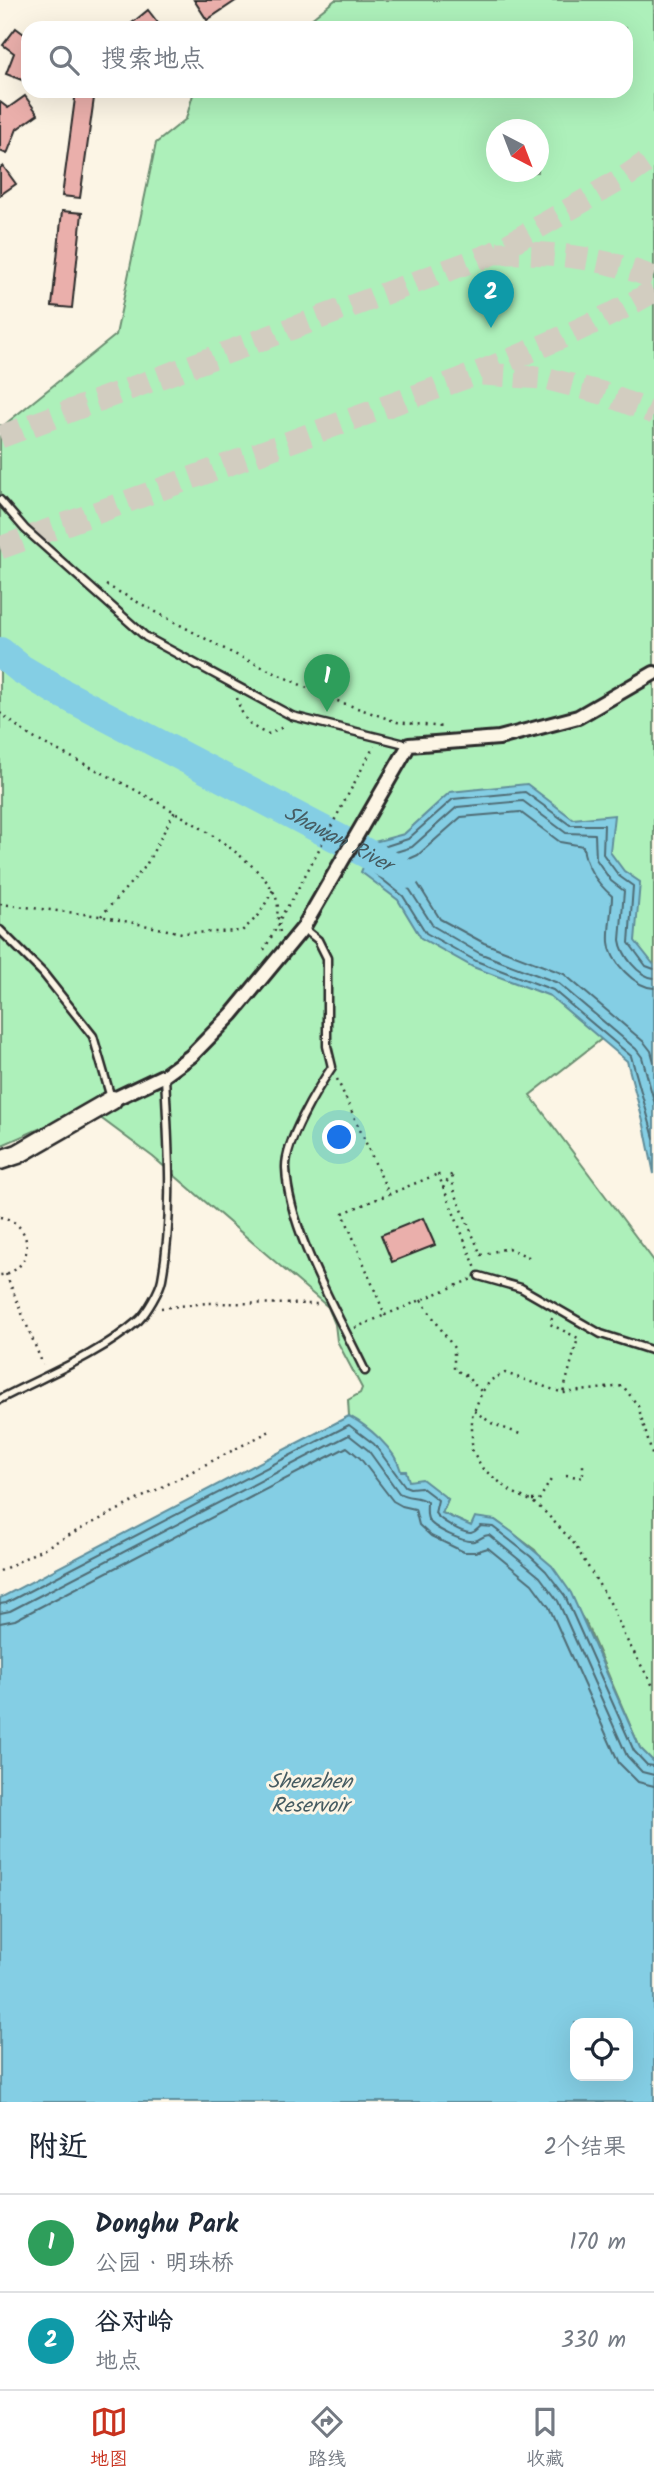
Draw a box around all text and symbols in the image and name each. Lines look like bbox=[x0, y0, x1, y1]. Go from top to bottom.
search box bbox=[21, 21, 633, 98]
text: 搜索地点 bbox=[101, 39, 205, 81]
icon: search bbox=[45, 41, 83, 79]
north arrow bbox=[486, 119, 549, 182]
pin: 2 bbox=[468, 270, 514, 328]
pin: 1 bbox=[304, 654, 350, 712]
water label: Shawan River bbox=[278, 798, 401, 884]
your location bbox=[322, 1120, 356, 1154]
water label: Shenzhen Reservoir bbox=[268, 1766, 354, 1823]
map controls bbox=[570, 2018, 633, 2081]
button: locate bbox=[570, 2018, 633, 2081]
text: 附近 bbox=[28, 2124, 88, 2172]
text: 2个结果 bbox=[544, 2130, 626, 2166]
text: Donghu Park bbox=[95, 2204, 238, 2246]
text: 1 bbox=[48, 2225, 54, 2261]
text: 170 m bbox=[569, 2225, 626, 2261]
text: 公园 · 明珠桥 bbox=[95, 2246, 234, 2282]
text: 谷对岭 bbox=[95, 2302, 173, 2344]
text: 2 bbox=[44, 2323, 58, 2359]
text: 330 m bbox=[561, 2323, 626, 2359]
text: 地点 bbox=[95, 2344, 141, 2380]
tab: 地图 bbox=[90, 2403, 128, 2475]
tab: 路线 bbox=[308, 2403, 346, 2475]
tab: 收藏 bbox=[526, 2403, 564, 2475]

